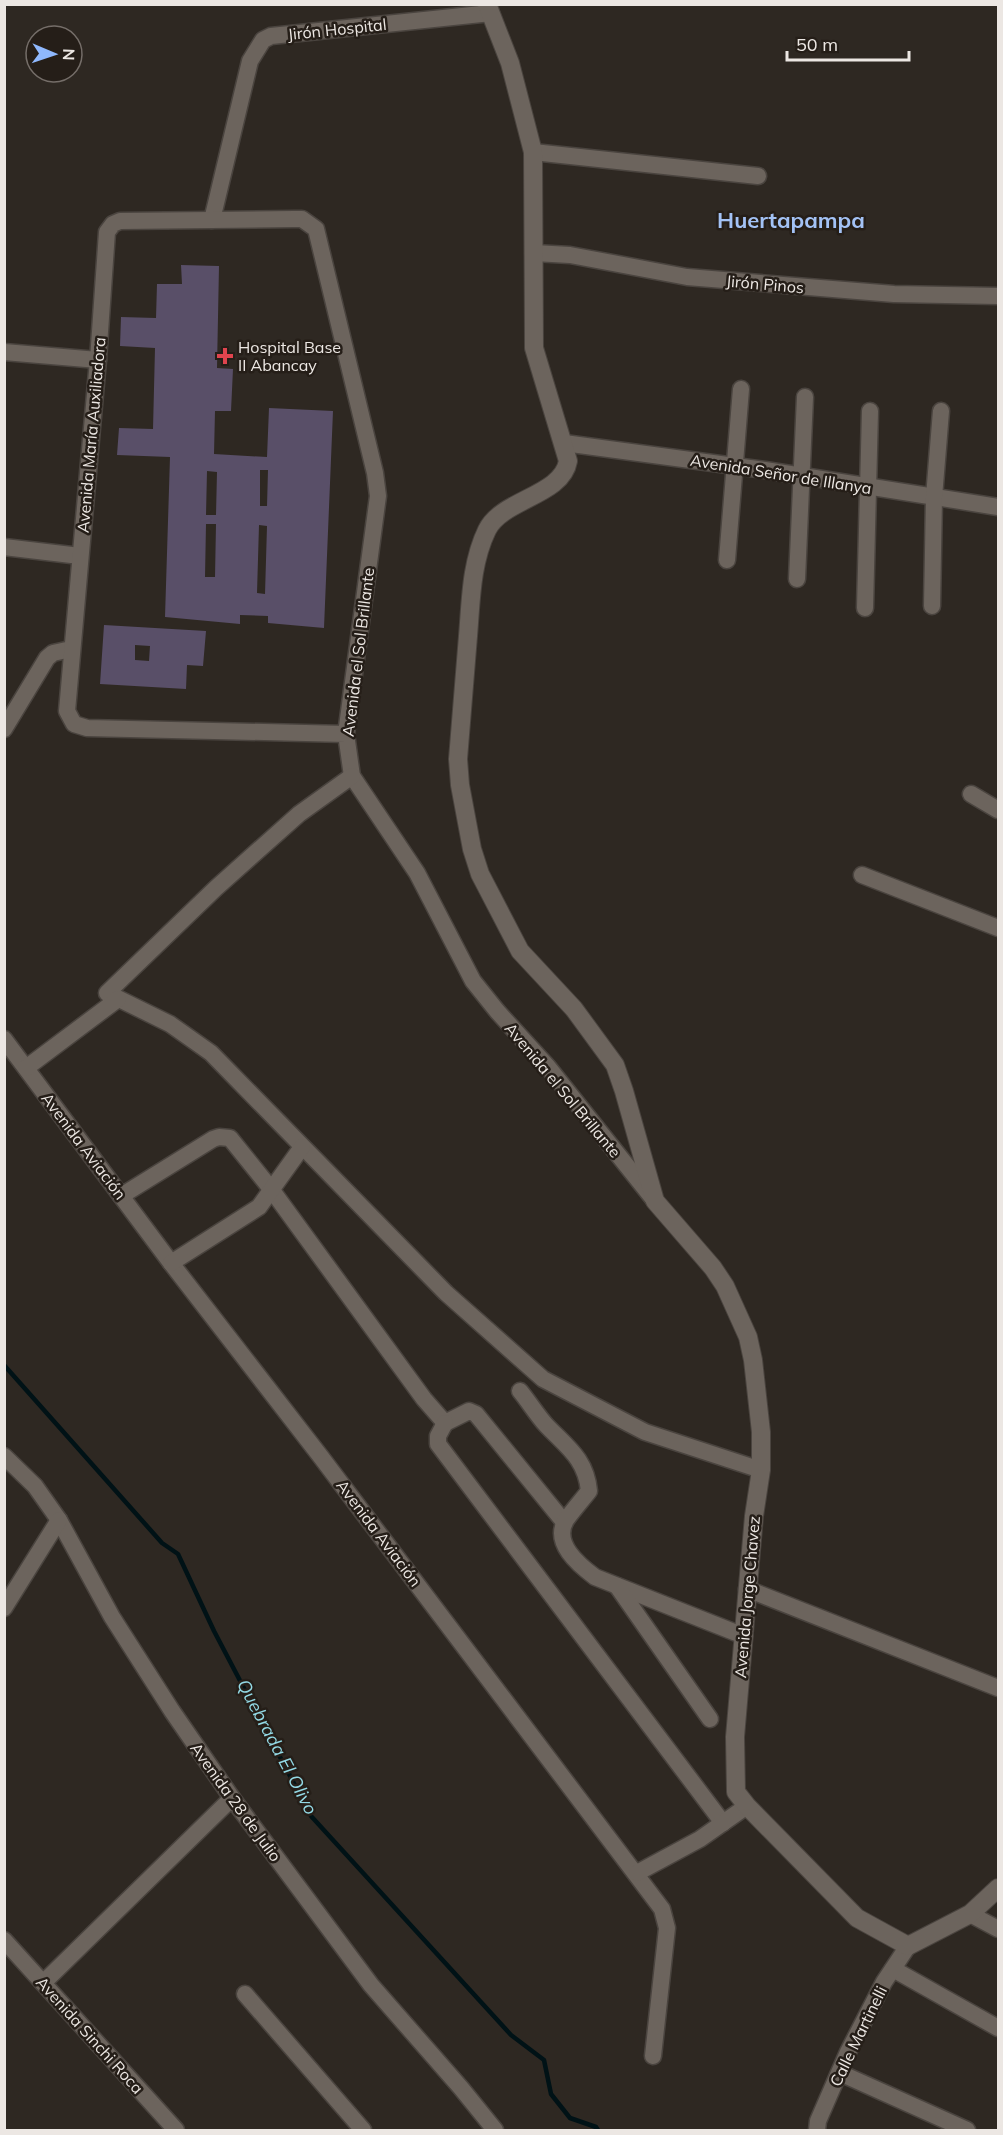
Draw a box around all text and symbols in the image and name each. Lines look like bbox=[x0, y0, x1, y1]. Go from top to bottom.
street label: Jirón Hospital bbox=[287, 14, 387, 44]
north arrow bbox=[24, 24, 84, 84]
scale bar bbox=[787, 24, 908, 62]
text: 50 m bbox=[796, 33, 838, 56]
text: N bbox=[59, 48, 79, 61]
district label: Huertapampa bbox=[717, 206, 865, 234]
street label: Jirón Pinos bbox=[725, 271, 805, 297]
street label: Avenida María Auxiliadora bbox=[72, 336, 110, 534]
place label: Hospital Base II Abancay bbox=[238, 337, 341, 375]
marker: Hospital Base II Abancay bbox=[216, 347, 234, 365]
street label: Avenida Señor de Illanya bbox=[689, 450, 873, 498]
street label: Avenida el Sol Brillante bbox=[338, 566, 378, 738]
street label: Avenida el Sol Brillante bbox=[501, 1018, 625, 1162]
street label: Avenida Aviación bbox=[37, 1089, 131, 1203]
street label: Avenida Aviación bbox=[332, 1476, 426, 1590]
street label: Avenida Jorge Chavez bbox=[730, 1515, 764, 1679]
water label: Quebrada El Olivo bbox=[232, 1675, 323, 1818]
street label: Avenida 28 de Julio bbox=[186, 1739, 286, 1865]
street label: Avenida Sinchi Roca bbox=[32, 1972, 148, 2098]
street label: Calle Martinelli bbox=[825, 1983, 891, 2089]

